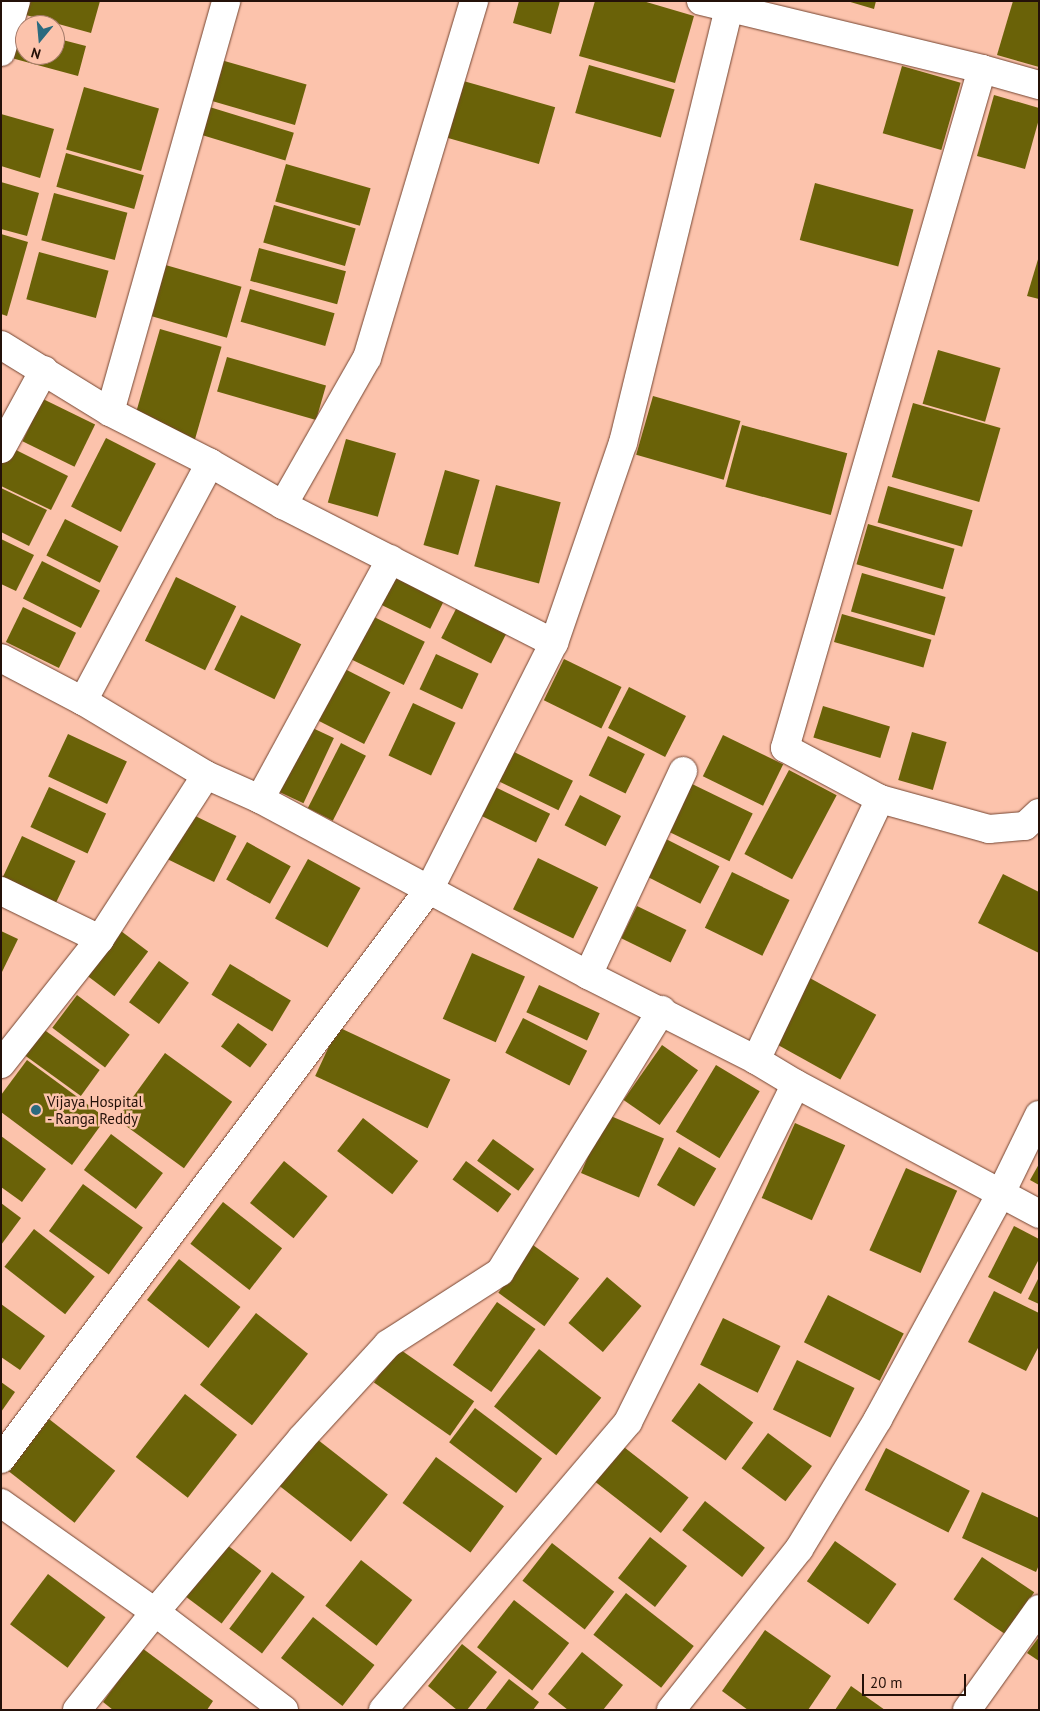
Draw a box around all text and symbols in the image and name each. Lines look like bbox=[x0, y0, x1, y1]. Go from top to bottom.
north arrow bbox=[15, 15, 65, 65]
text: N bbox=[29, 43, 43, 63]
place label: Vijaya Hospital - Ranga Reddy bbox=[47, 1092, 143, 1127]
marker: Vijaya Hospital - Ranga Reddy bbox=[29, 1103, 43, 1117]
scale bar bbox=[865, 1664, 969, 1696]
text: 20 m bbox=[870, 1673, 903, 1692]

